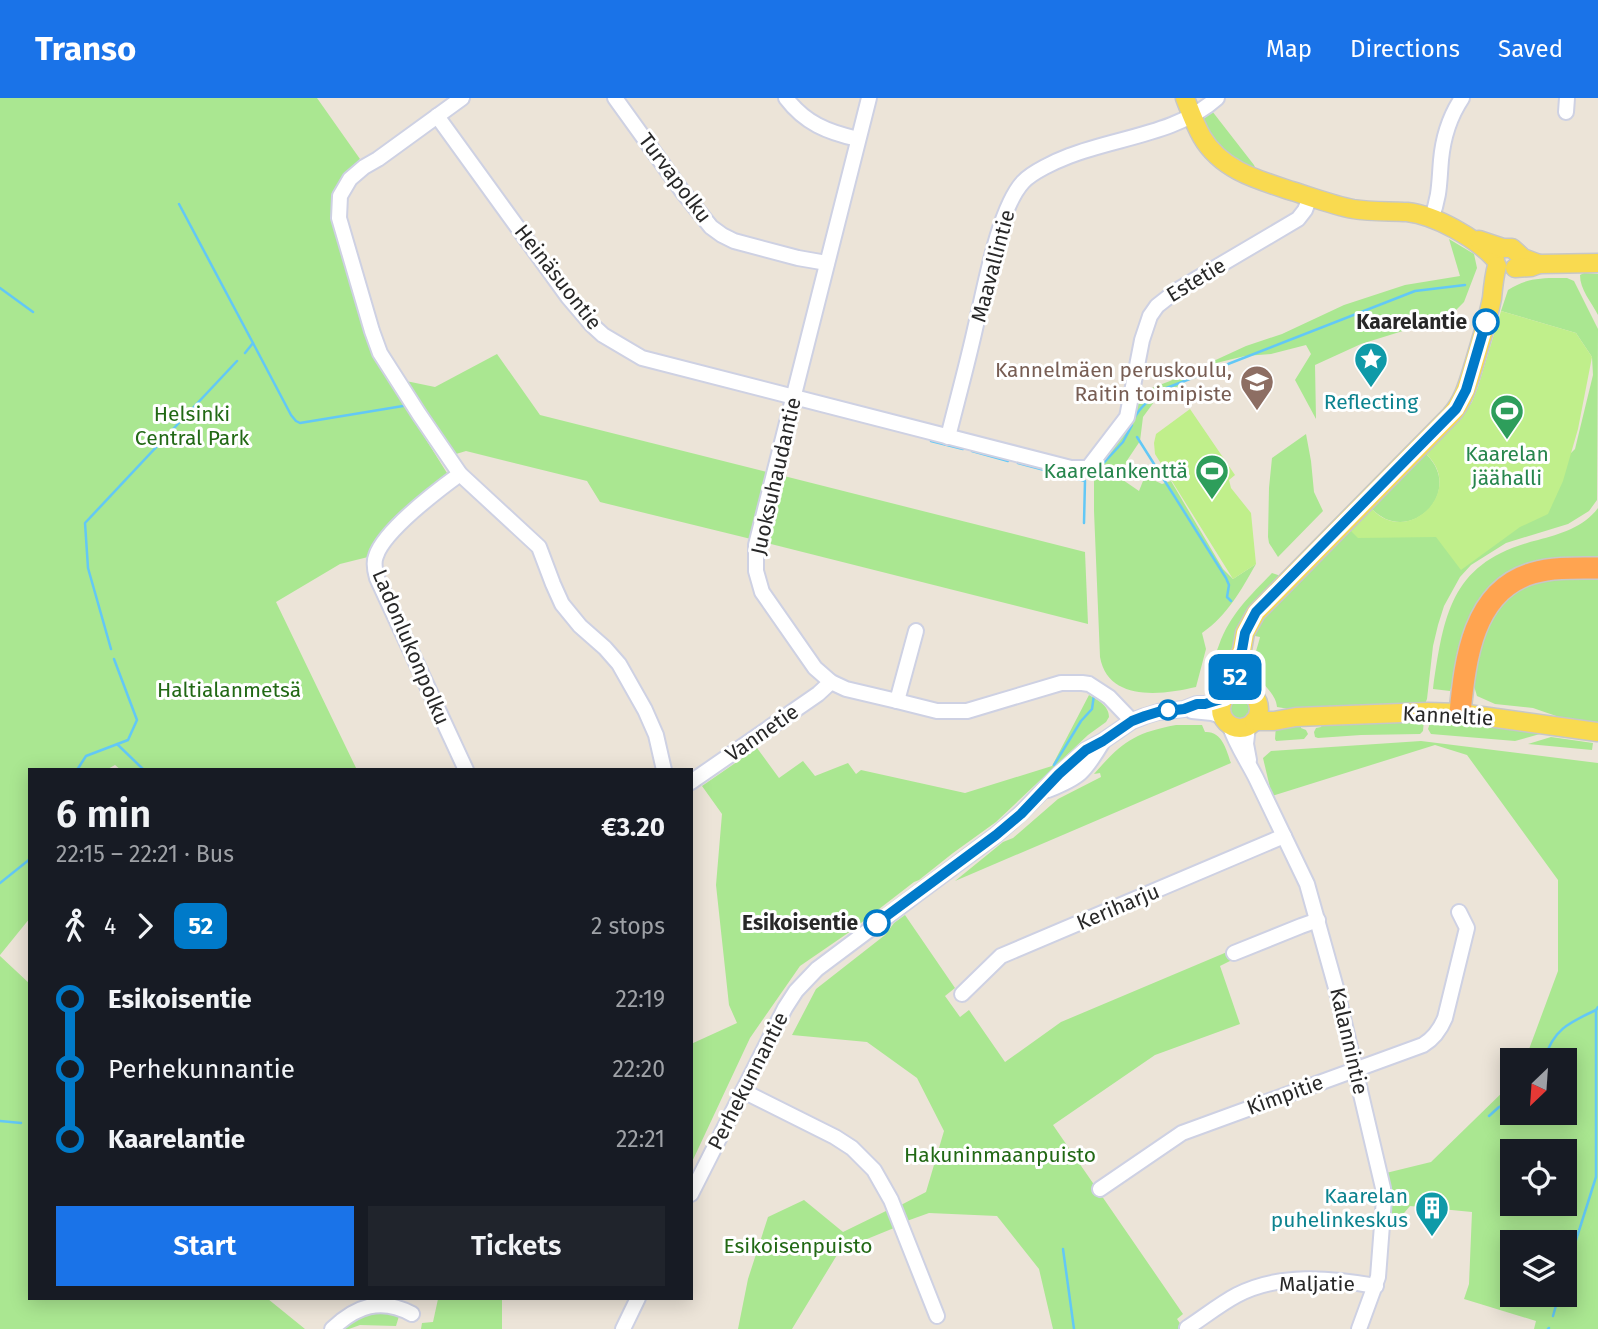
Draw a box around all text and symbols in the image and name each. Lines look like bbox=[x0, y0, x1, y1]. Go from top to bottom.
text: Transo bbox=[35, 29, 136, 69]
text: Map bbox=[1266, 35, 1312, 63]
text: Directions bbox=[1350, 35, 1460, 63]
text: Saved bbox=[1498, 35, 1563, 63]
street label: Turvapolku bbox=[633, 128, 717, 228]
street label: Maavallintie bbox=[966, 207, 1020, 325]
street label: Heinäsuontie bbox=[509, 219, 607, 335]
street label: Estetie bbox=[1162, 252, 1230, 308]
place label: Kaarelantie bbox=[1356, 309, 1467, 335]
marker: Kaarelantie bbox=[1473, 309, 1499, 335]
place icon: Reflecting bbox=[1352, 340, 1390, 389]
place label: Kannelmäen peruskoulu, Raitin toimipiste bbox=[995, 357, 1232, 407]
school or university icon: Kannelmäen peruskoulu, Raitin toimipiste bbox=[1238, 363, 1276, 412]
place label: Reflecting bbox=[1324, 389, 1418, 415]
sports icon: Kaarelan jäähalli bbox=[1488, 392, 1526, 441]
street label: Juoksuhaudantie bbox=[745, 395, 807, 557]
park label: Helsinki Central Park bbox=[135, 401, 249, 451]
place label: Kaarelan jäähalli bbox=[1465, 441, 1549, 491]
sports icon: Kaarelankenttä bbox=[1193, 452, 1231, 501]
place label: Kaarelankenttä bbox=[1044, 458, 1188, 484]
street label: Ladonlukonpolku bbox=[367, 566, 455, 728]
line badge: 52 bbox=[1204, 654, 1266, 700]
text: 52 bbox=[1223, 663, 1247, 691]
park label: Haltialanmetsä bbox=[157, 677, 301, 703]
street label: Vannetie bbox=[720, 698, 804, 768]
unlabelled marker bbox=[1158, 700, 1178, 720]
street label: Kanneltie bbox=[1402, 701, 1494, 731]
text: 6 min bbox=[56, 791, 151, 837]
text: €3.20 bbox=[601, 812, 665, 843]
text: 22:15 – 22:21 · Bus bbox=[56, 840, 234, 868]
street label: Keriharju bbox=[1073, 878, 1163, 936]
icon: walk bbox=[56, 907, 94, 945]
icon: forward bbox=[126, 907, 164, 945]
place label: Esikoisentie bbox=[742, 910, 858, 936]
marker: Esikoisentie bbox=[864, 910, 890, 936]
text: 4 bbox=[104, 912, 116, 940]
text: 52 bbox=[188, 912, 213, 940]
text: 2 stops bbox=[591, 912, 665, 940]
text: Esikoisentie bbox=[108, 984, 252, 1015]
text: 22:19 bbox=[616, 985, 665, 1013]
street label: Kalannintie bbox=[1324, 985, 1374, 1097]
street label: Perhekunnantie bbox=[702, 1008, 794, 1154]
north arrow bbox=[1500, 1048, 1577, 1125]
map controls bbox=[1500, 1048, 1577, 1307]
text: Perhekunnantie bbox=[108, 1054, 295, 1085]
text: 22:20 bbox=[612, 1055, 665, 1083]
street label: Kimpitie bbox=[1243, 1069, 1327, 1121]
text: Kaarelantie bbox=[108, 1124, 245, 1155]
text: 22:21 bbox=[616, 1125, 665, 1153]
button: locate bbox=[1500, 1139, 1577, 1216]
park label: Hakuninmaanpuisto bbox=[904, 1142, 1096, 1168]
place label: Kaarelan puhelinkeskus bbox=[1271, 1183, 1408, 1233]
building icon: Kaarelan puhelinkeskus bbox=[1413, 1189, 1451, 1238]
button: Start bbox=[56, 1206, 354, 1286]
button: Tickets bbox=[368, 1206, 665, 1286]
button: layers bbox=[1500, 1230, 1577, 1307]
park label: Esikoisenpuisto bbox=[723, 1233, 873, 1259]
street label: Maljatie bbox=[1279, 1271, 1355, 1297]

